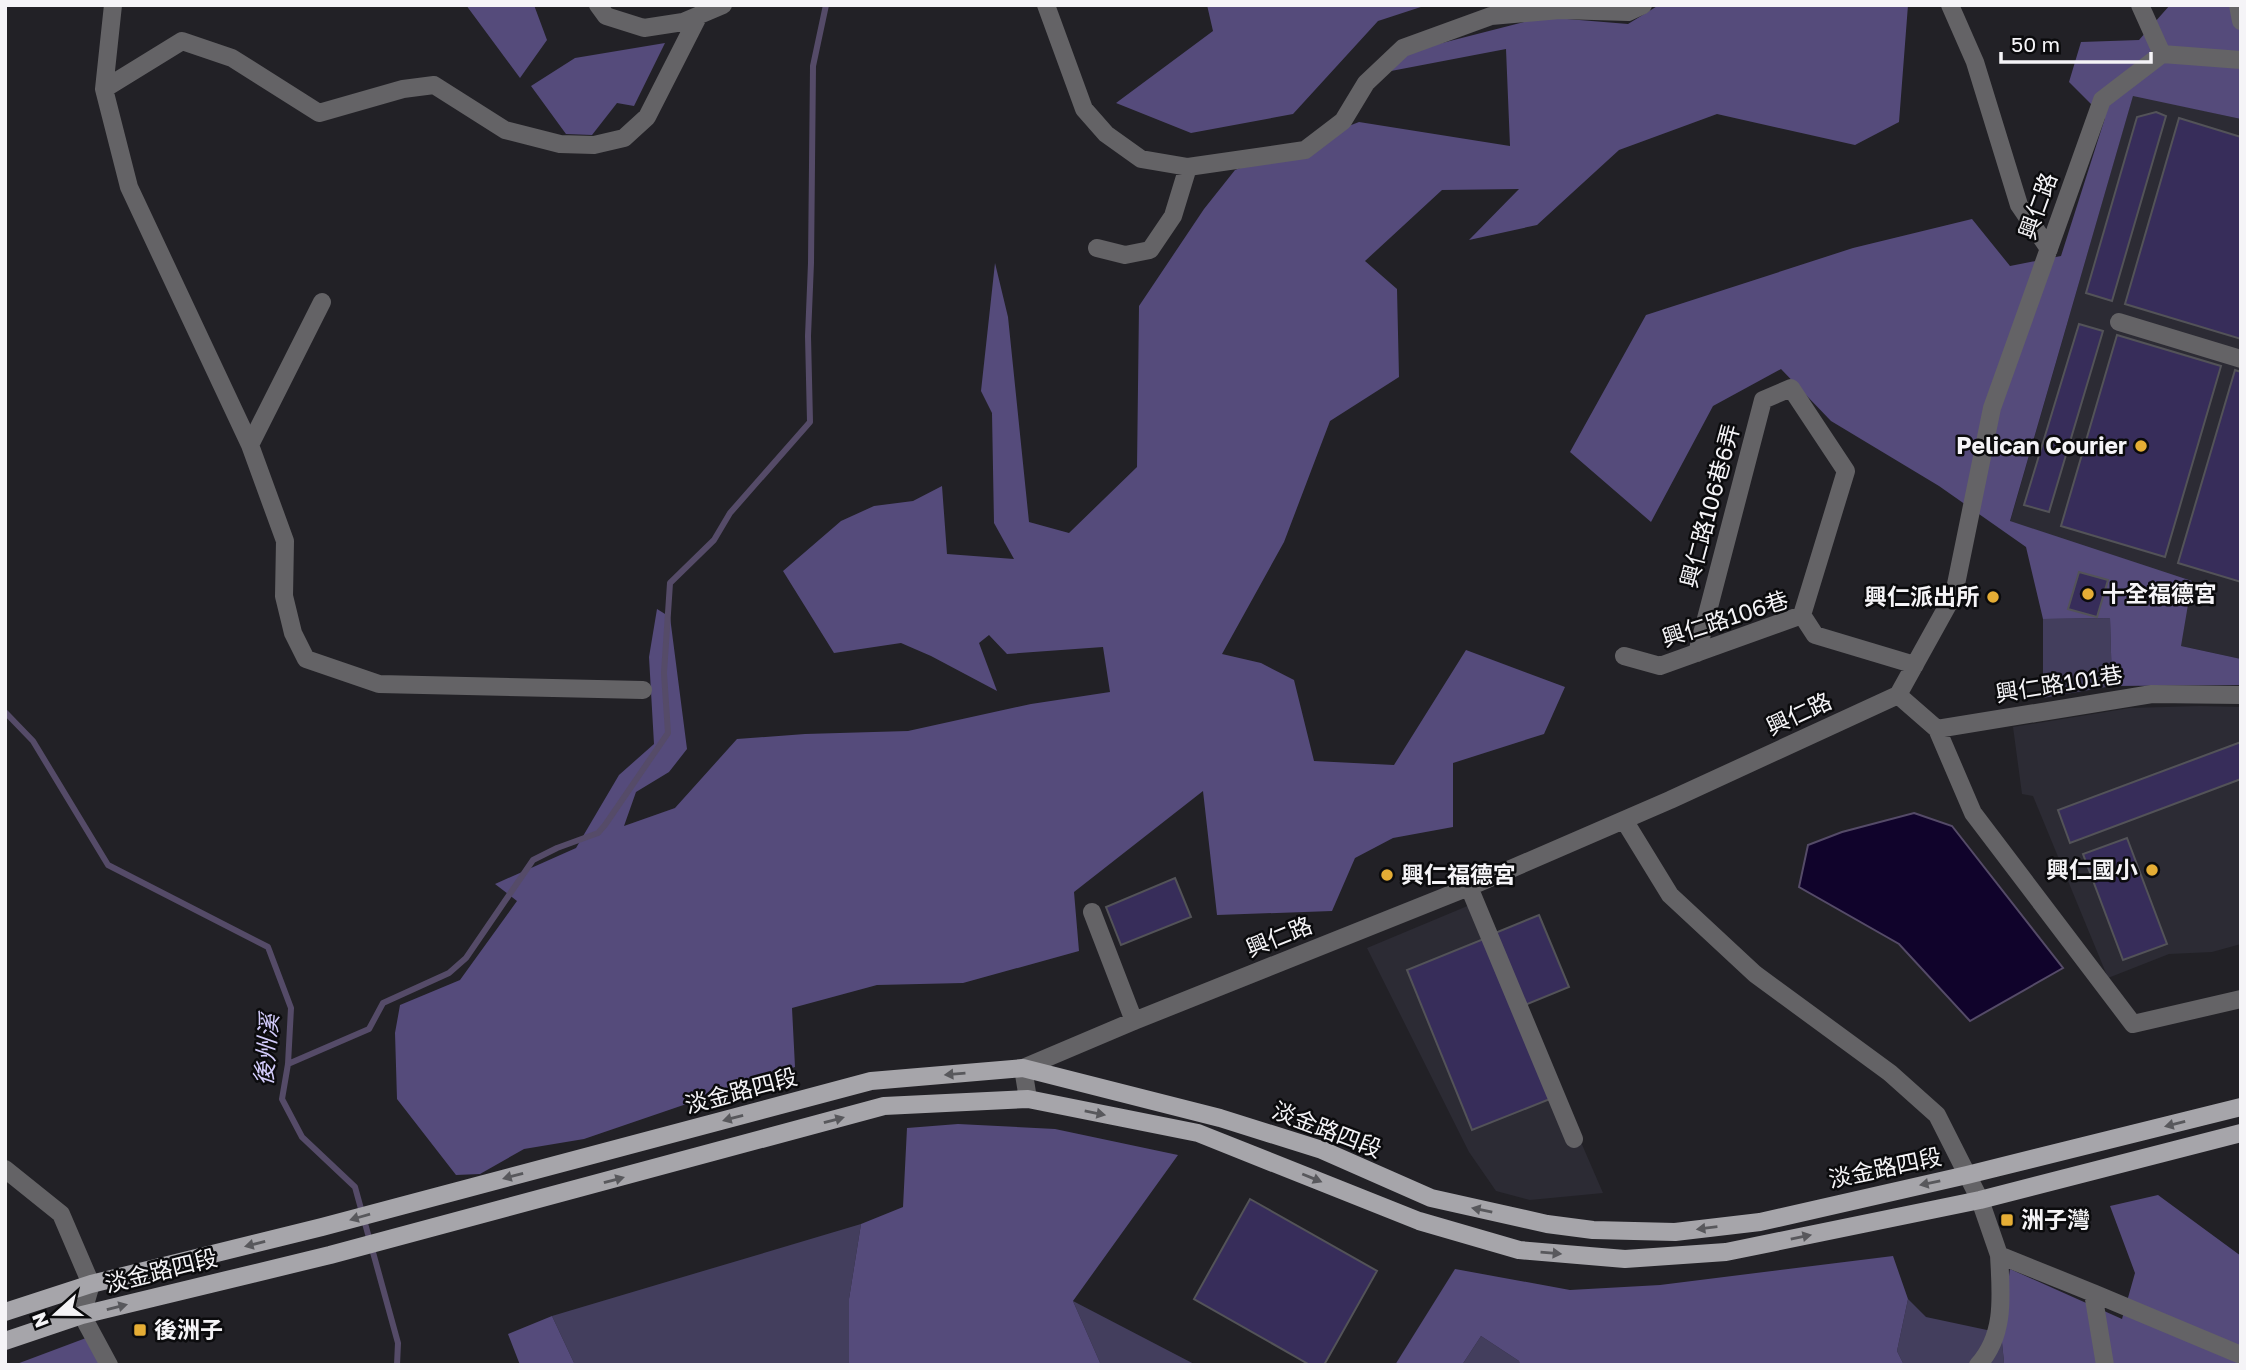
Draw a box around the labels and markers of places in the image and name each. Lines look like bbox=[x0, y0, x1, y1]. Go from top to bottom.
place label: Pelican Courier bbox=[1956, 431, 2127, 459]
marker: Pelican Courier bbox=[2133, 438, 2149, 454]
place label: 十全福德宮 bbox=[2102, 579, 2217, 607]
place label: 興仁派出所 bbox=[1864, 582, 1979, 610]
marker: 十全福德宮 bbox=[2080, 586, 2096, 602]
marker: 興仁派出所 bbox=[1985, 589, 2001, 605]
place label: 興仁國小 bbox=[2046, 855, 2138, 883]
place label: 興仁福德宮 bbox=[1401, 860, 1516, 888]
marker: 興仁國小 bbox=[2144, 862, 2160, 878]
marker: 興仁福德宮 bbox=[1379, 867, 1395, 883]
place label: 洲子灣 bbox=[2021, 1205, 2090, 1233]
marker: 洲子灣 bbox=[1999, 1212, 2015, 1228]
place label: 後洲子 bbox=[154, 1315, 223, 1343]
marker: 後洲子 bbox=[132, 1322, 148, 1338]

